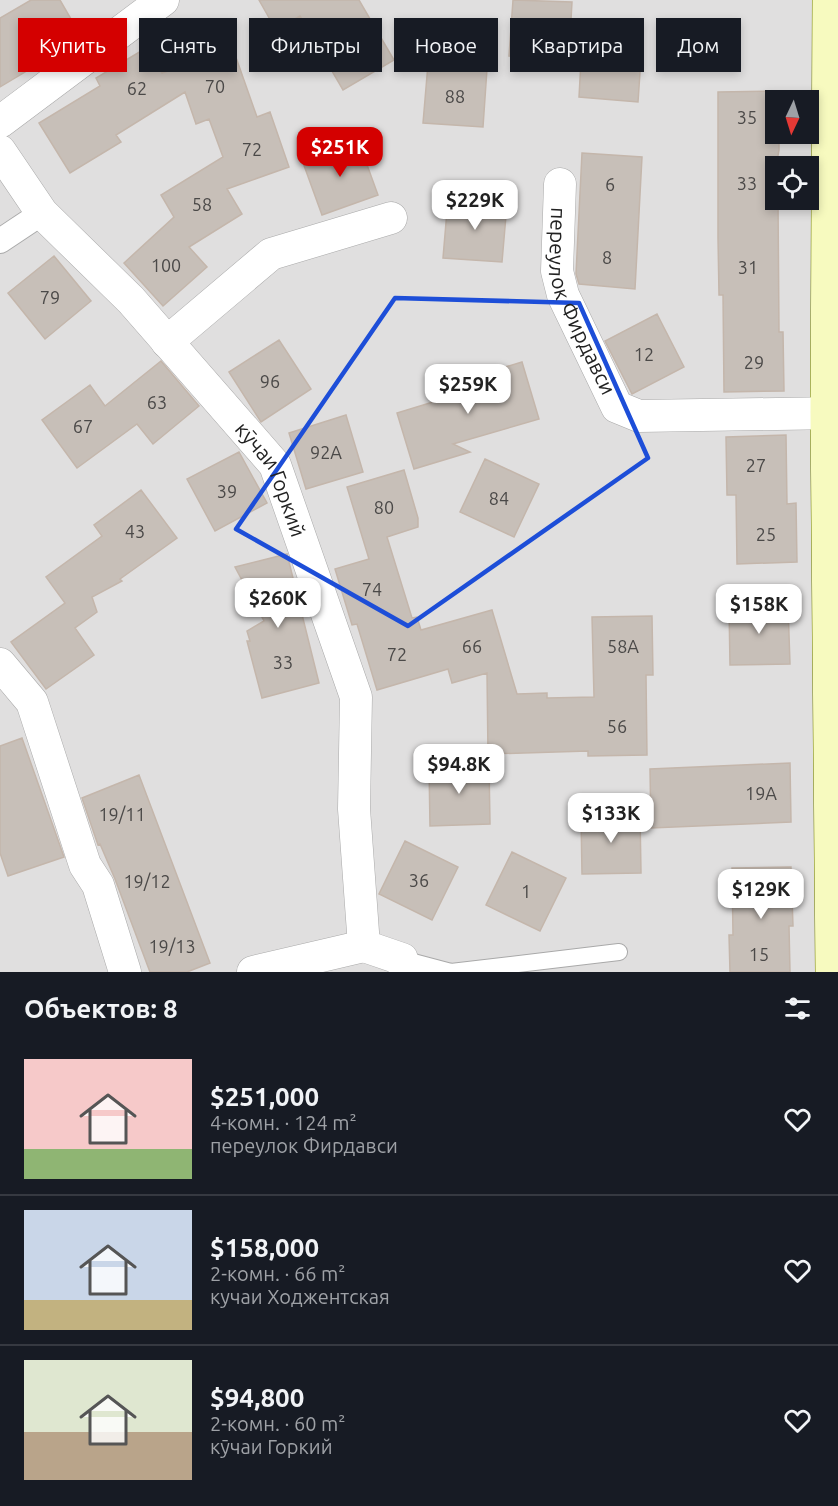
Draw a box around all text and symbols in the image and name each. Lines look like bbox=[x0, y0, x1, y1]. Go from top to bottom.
chip: Купить bbox=[18, 18, 127, 72]
chip: Снять bbox=[139, 18, 237, 72]
chip: Фильтры bbox=[249, 18, 382, 72]
chip: Новое bbox=[394, 18, 498, 72]
chip: Квартира bbox=[510, 18, 644, 72]
chip: Дом bbox=[656, 18, 741, 72]
house number: 70 bbox=[205, 76, 225, 96]
house number: 62 bbox=[127, 78, 147, 98]
house number: 88 bbox=[445, 86, 465, 106]
north arrow bbox=[765, 90, 819, 144]
map controls bbox=[765, 90, 819, 210]
house number: 35 bbox=[737, 107, 757, 127]
pin: $251K bbox=[298, 127, 382, 178]
text: $251K bbox=[311, 135, 369, 158]
house number: 72 bbox=[242, 139, 262, 159]
button: locate bbox=[765, 156, 819, 210]
house number: 33 bbox=[737, 173, 757, 193]
house number: 6 bbox=[605, 174, 615, 194]
pin: $229K bbox=[433, 180, 517, 231]
text: $229K bbox=[446, 188, 504, 211]
house number: 58 bbox=[192, 194, 212, 214]
street label: переулок Фирдавси bbox=[545, 207, 621, 398]
house number: 8 bbox=[602, 247, 612, 267]
house number: 100 bbox=[151, 255, 181, 275]
house number: 31 bbox=[738, 257, 758, 277]
house number: 79 bbox=[40, 287, 60, 307]
house number: 12 bbox=[634, 344, 654, 364]
house number: 29 bbox=[744, 352, 764, 372]
pin: $259K bbox=[426, 364, 510, 415]
house number: 96 bbox=[260, 371, 280, 391]
text: $259K bbox=[439, 372, 497, 395]
house number: 63 bbox=[147, 392, 167, 412]
house number: 67 bbox=[73, 416, 93, 436]
street label: кӯчаи Горкий bbox=[231, 417, 311, 540]
house number: 92А bbox=[310, 442, 342, 462]
house number: 27 bbox=[746, 455, 766, 475]
house number: 39 bbox=[217, 481, 237, 501]
house number: 84 bbox=[489, 488, 509, 508]
house number: 80 bbox=[374, 497, 394, 517]
house number: 43 bbox=[125, 521, 145, 541]
house number: 25 bbox=[756, 524, 776, 544]
pin: $260K bbox=[236, 578, 320, 629]
house number: 74 bbox=[362, 579, 382, 599]
pin: $158K bbox=[717, 584, 801, 635]
text: $260K bbox=[249, 586, 307, 609]
text: $158K bbox=[730, 592, 788, 615]
house number: 66 bbox=[462, 636, 482, 656]
house number: 58А bbox=[607, 636, 639, 656]
house number: 72 bbox=[387, 644, 407, 664]
house number: 33 bbox=[273, 652, 293, 672]
house number: 56 bbox=[607, 716, 627, 736]
pin: $94.8K bbox=[410, 744, 508, 795]
text: $94.8K bbox=[427, 752, 491, 775]
house number: 19А bbox=[745, 783, 777, 803]
pin: $133K bbox=[569, 793, 653, 844]
text: $133K bbox=[582, 801, 640, 824]
house number: 19/11 bbox=[98, 804, 146, 824]
pin: $129K bbox=[719, 869, 803, 920]
house number: 36 bbox=[409, 870, 429, 890]
house number: 19/12 bbox=[123, 871, 171, 891]
text: $129K bbox=[732, 877, 790, 900]
house number: 1 bbox=[521, 881, 531, 901]
house number: 19/13 bbox=[148, 936, 196, 956]
house number: 15 bbox=[749, 944, 769, 964]
icon: filters bbox=[781, 992, 814, 1025]
text: Объектов: 8 bbox=[24, 994, 178, 1023]
text: $251,000 bbox=[210, 1082, 319, 1111]
icon: home bbox=[72, 1083, 144, 1155]
icon: heart bbox=[781, 1103, 814, 1136]
text: 4-комн. · 124 m² bbox=[210, 1111, 357, 1134]
text: переулок Фирдавси bbox=[210, 1134, 398, 1157]
text: $158,000 bbox=[210, 1233, 319, 1262]
icon: home bbox=[72, 1234, 144, 1306]
icon: heart bbox=[781, 1254, 814, 1287]
text: 2-комн. · 66 m² bbox=[210, 1262, 345, 1285]
text: кучаи Ходжентская bbox=[210, 1285, 390, 1308]
text: $94,800 bbox=[210, 1383, 304, 1412]
icon: home bbox=[72, 1384, 144, 1456]
icon: heart bbox=[781, 1404, 814, 1437]
text: 2-комн. · 60 m² bbox=[210, 1412, 345, 1435]
text: кӯчаи Горкий bbox=[210, 1435, 333, 1458]

